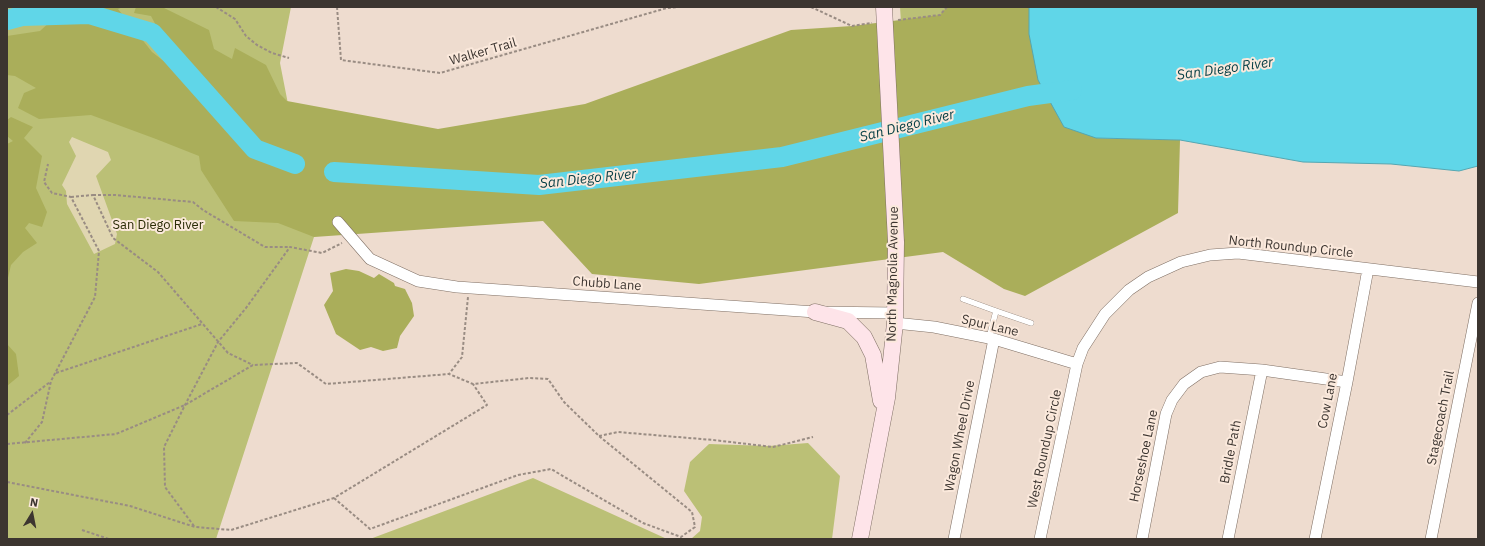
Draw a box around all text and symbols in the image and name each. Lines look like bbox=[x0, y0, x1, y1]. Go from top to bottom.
street label: Walker Trail bbox=[448, 35, 518, 69]
water label: San Diego River bbox=[1176, 54, 1274, 84]
water label: San Diego River bbox=[858, 106, 956, 146]
water label: San Diego River bbox=[539, 166, 637, 192]
street label: North Magnolia Avenue bbox=[884, 206, 902, 342]
park label: San Diego River bbox=[113, 217, 203, 233]
street label: North Roundup Circle bbox=[1228, 233, 1354, 261]
street label: Chubb Lane bbox=[572, 274, 642, 294]
street label: Spur Lane bbox=[960, 312, 1020, 340]
street label: Stagecoach Trail bbox=[1424, 369, 1458, 467]
street label: Cow Lane bbox=[1315, 372, 1341, 430]
street label: Wagon Wheel Drive bbox=[942, 379, 978, 493]
street label: West Roundup Circle bbox=[1025, 388, 1065, 510]
street label: Horseshoe Lane bbox=[1127, 408, 1161, 504]
street label: Bridle Path bbox=[1217, 419, 1245, 485]
north arrow bbox=[12, 494, 52, 534]
text: N bbox=[29, 495, 39, 510]

